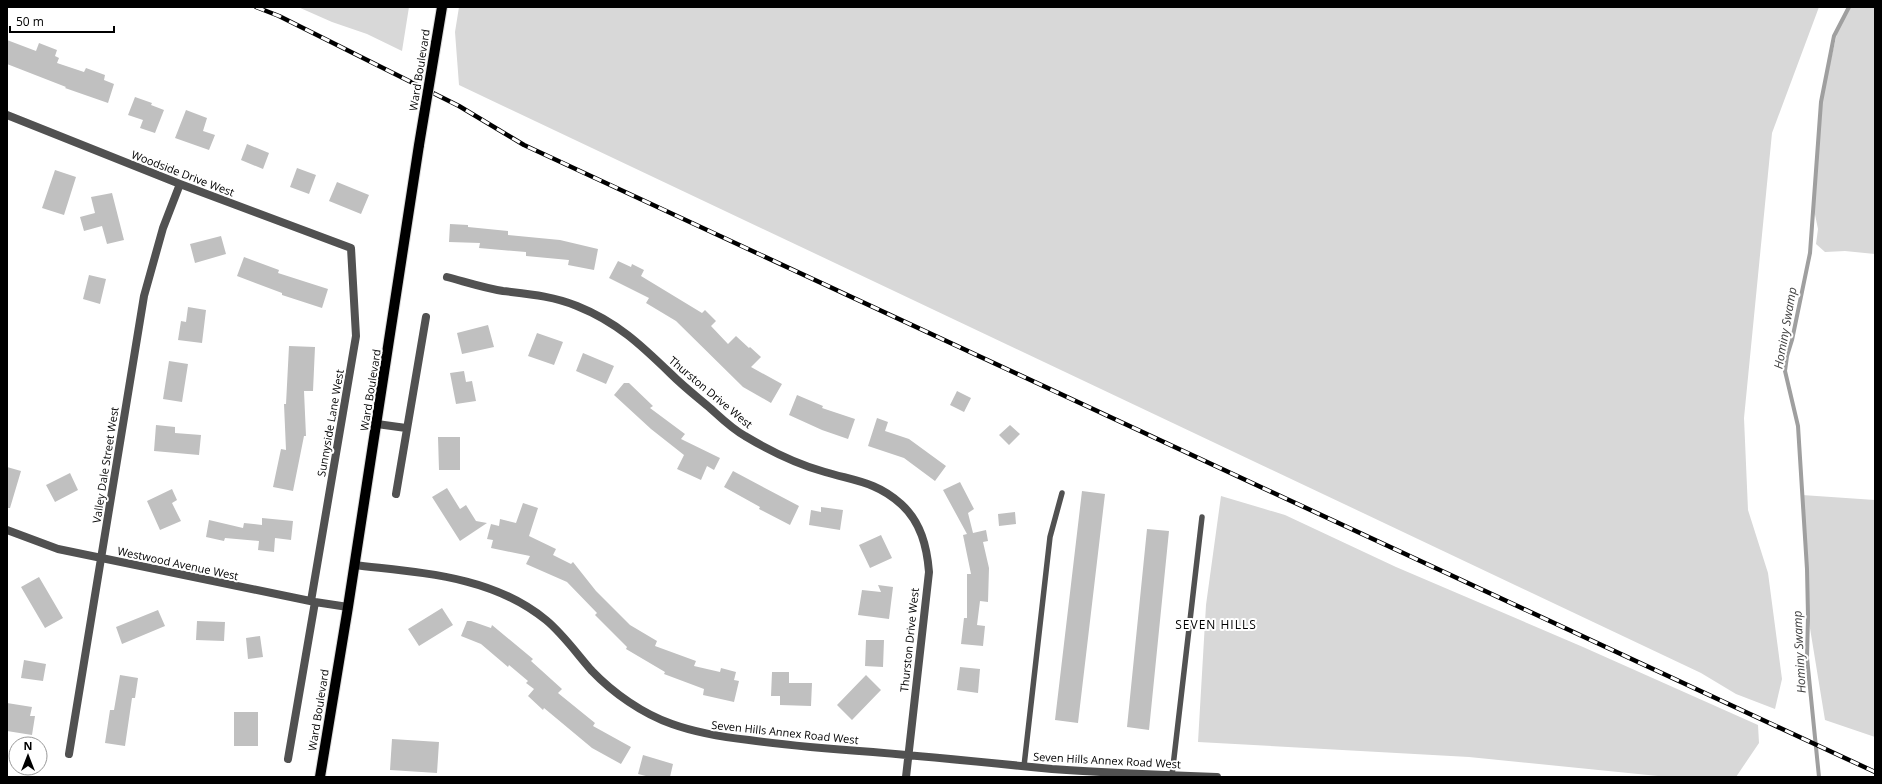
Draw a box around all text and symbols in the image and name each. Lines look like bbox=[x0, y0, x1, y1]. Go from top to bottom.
scale bar bbox=[10, 8, 114, 34]
text: 50 m bbox=[16, 13, 44, 30]
street label: Ward Boulevard bbox=[405, 28, 433, 112]
street label: Woodside Drive West bbox=[129, 146, 237, 200]
water label: Hominy Swamp bbox=[1769, 286, 1801, 370]
street label: Ward Boulevard bbox=[356, 348, 384, 432]
street label: Thurston Drive West bbox=[666, 353, 756, 431]
street label: Sunnyside Lane West bbox=[313, 368, 347, 478]
street label: Valley Dale Street West bbox=[88, 406, 122, 524]
street label: Westwood Avenue West bbox=[116, 543, 240, 583]
street label: Thurston Drive West bbox=[896, 587, 922, 693]
water label: Hominy Swamp bbox=[1788, 610, 1810, 694]
district label: SEVEN HILLS bbox=[1175, 616, 1257, 633]
street label: Ward Boulevard bbox=[304, 668, 332, 752]
street label: Seven Hills Annex Road West bbox=[711, 717, 859, 747]
north arrow bbox=[8, 736, 48, 776]
text: N bbox=[24, 738, 32, 753]
street label: Seven Hills Annex Road West bbox=[1033, 749, 1181, 771]

